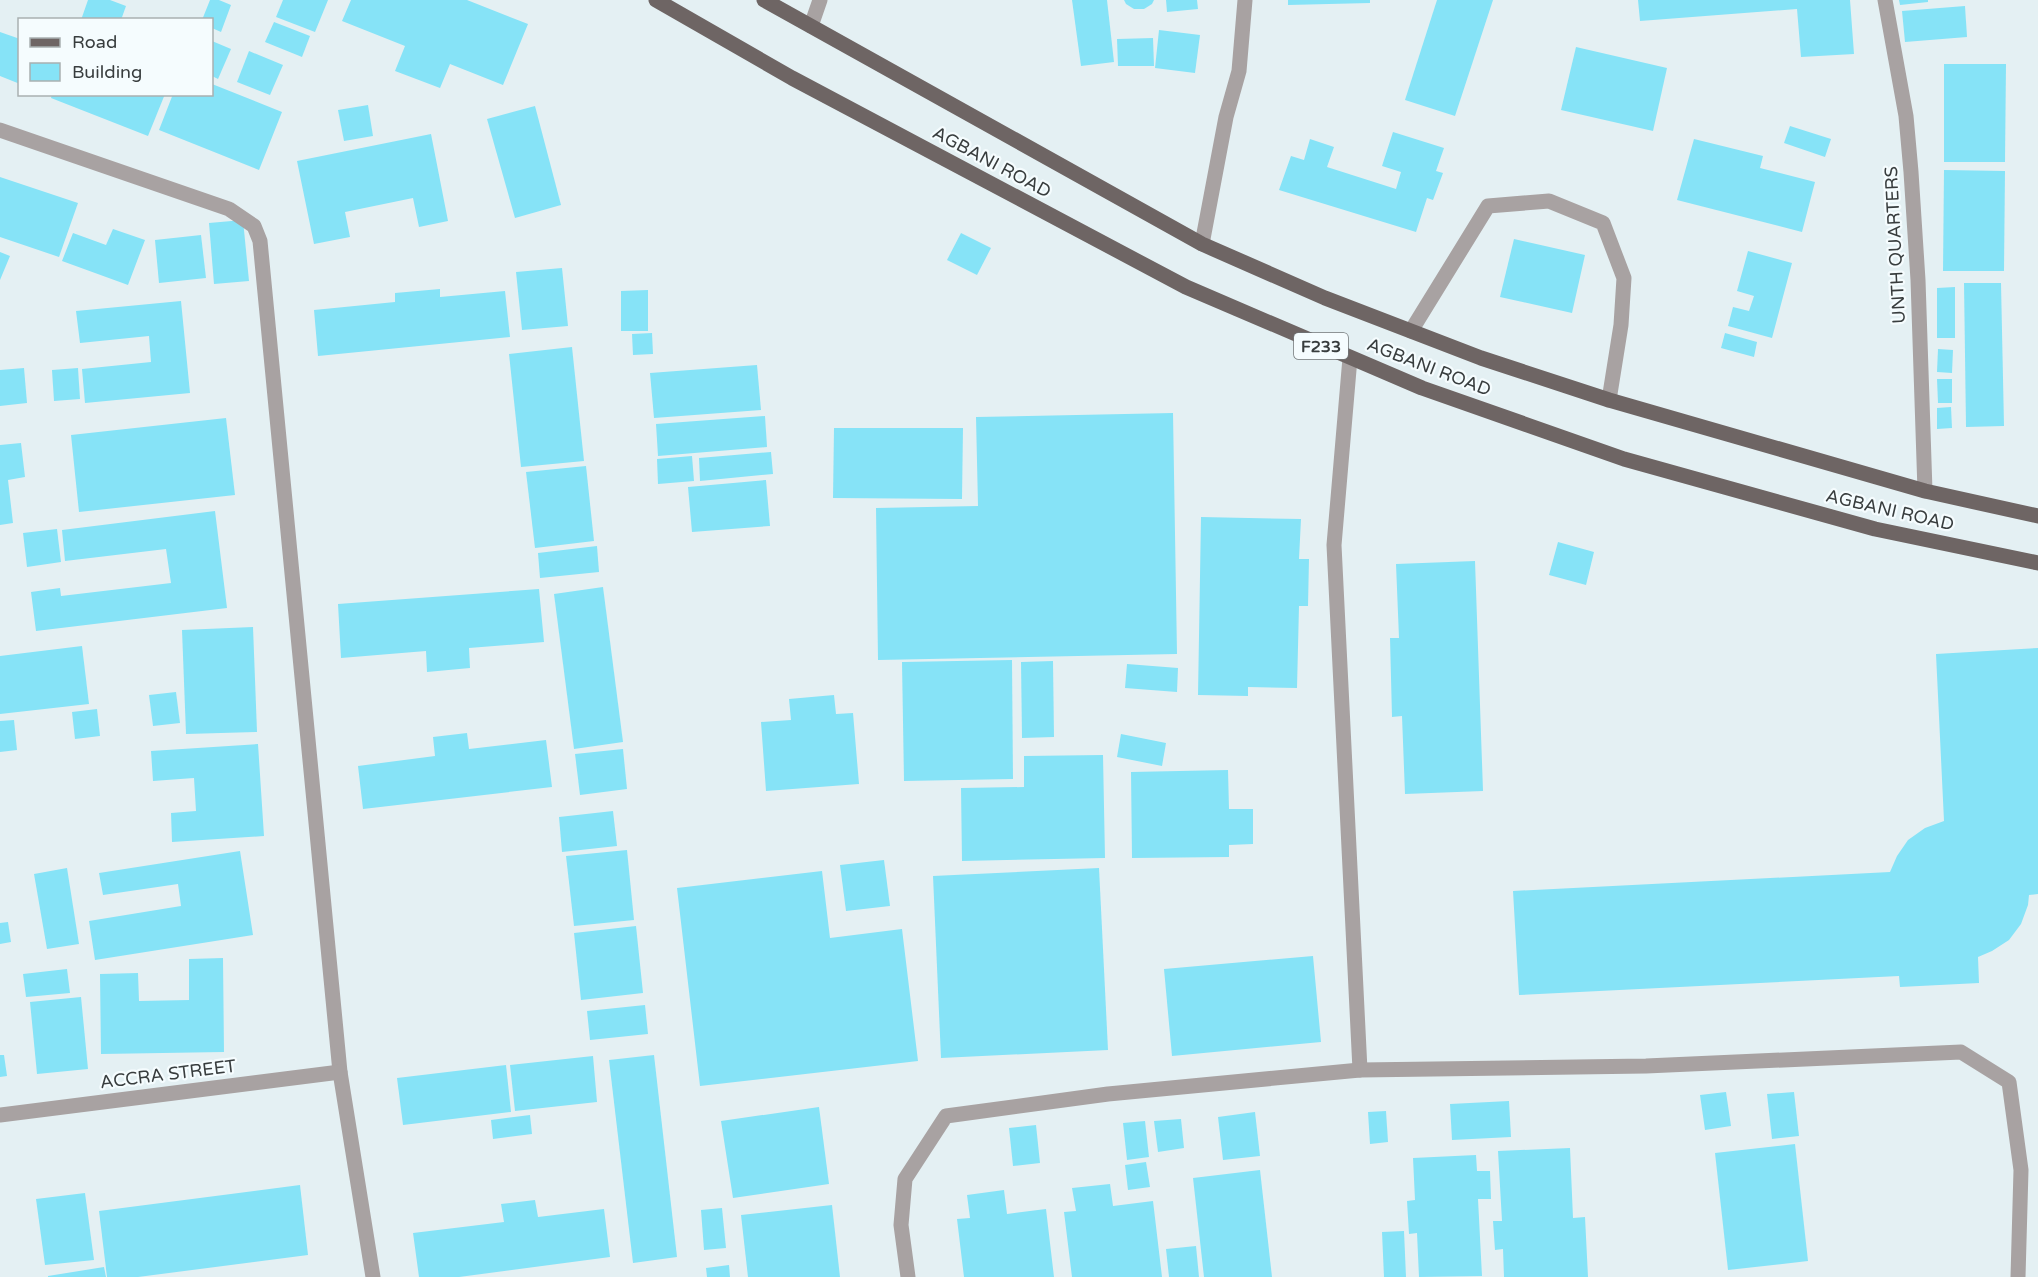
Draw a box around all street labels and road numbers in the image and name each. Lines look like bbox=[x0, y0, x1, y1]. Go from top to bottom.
street label: AGBANI ROAD bbox=[929, 122, 1055, 202]
street label: UNTH QUARTERS bbox=[1880, 166, 1910, 324]
road number: F233 bbox=[1294, 333, 1348, 359]
street label: AGBANI ROAD bbox=[1364, 333, 1494, 401]
street label: AGBANI ROAD bbox=[1824, 485, 1956, 535]
street label: ACCRA STREET bbox=[99, 1055, 237, 1093]

